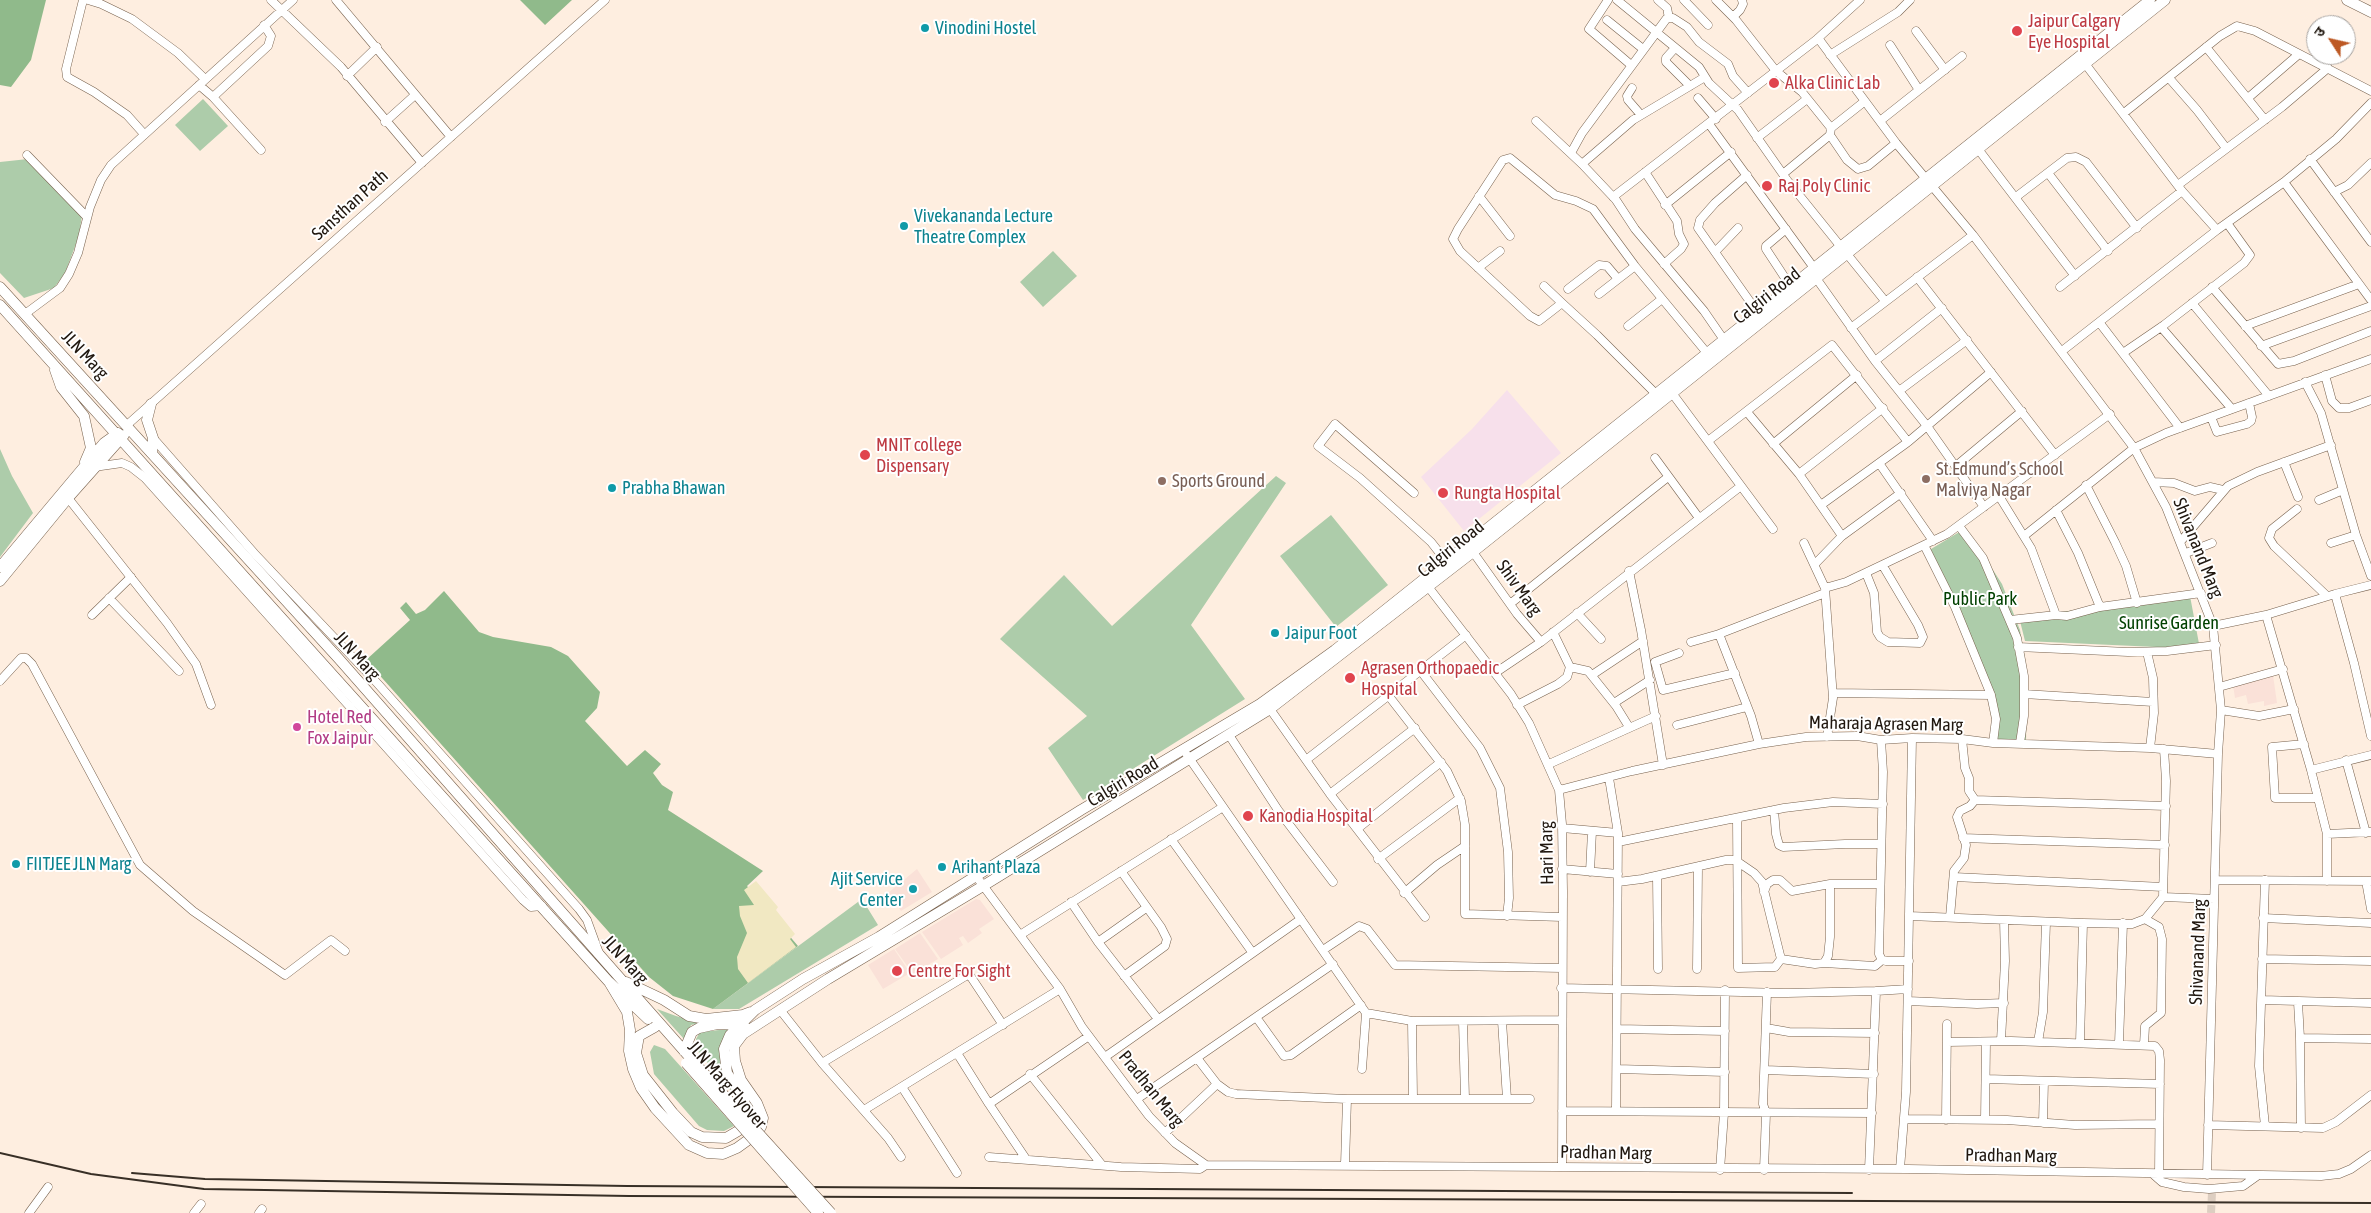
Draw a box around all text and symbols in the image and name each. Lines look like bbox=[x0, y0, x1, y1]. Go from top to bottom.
place label: Jaipur Calgary Eye Hospital bbox=[2028, 10, 2121, 52]
north arrow bbox=[2306, 15, 2356, 65]
place label: Vinodini Hostel bbox=[935, 17, 1036, 39]
marker: Vinodini Hostel bbox=[919, 22, 931, 34]
marker: Jaipur Calgary Eye Hospital bbox=[2010, 24, 2024, 38]
text: उ bbox=[2311, 24, 2328, 40]
place label: Alka Clinic Lab bbox=[1785, 72, 1880, 94]
marker: Alka Clinic Lab bbox=[1767, 76, 1781, 90]
street label: Sansthan Path bbox=[307, 165, 393, 245]
place label: Raj Poly Clinic bbox=[1778, 175, 1870, 197]
marker: Raj Poly Clinic bbox=[1760, 179, 1774, 193]
place label: Vivekananda Lecture Theatre Complex bbox=[914, 205, 1053, 248]
marker: Vivekananda Lecture Theatre Complex bbox=[898, 220, 910, 232]
street label: Calgiri Road bbox=[1729, 263, 1805, 329]
street label: JLN Marg bbox=[57, 326, 113, 384]
place label: MNIT college Dispensary bbox=[876, 434, 962, 476]
marker: MNIT college Dispensary bbox=[858, 448, 872, 462]
place label: St.Edmund’s School Malviya Nagar bbox=[1936, 458, 2064, 500]
place label: Sports Ground bbox=[1172, 470, 1265, 492]
marker: St.Edmund’s School Malviya Nagar bbox=[1920, 473, 1932, 485]
marker: Sports Ground bbox=[1156, 475, 1168, 487]
place label: Prabha Bhawan bbox=[622, 477, 726, 499]
marker: Prabha Bhawan bbox=[606, 482, 618, 494]
place label: Rungta Hospital bbox=[1454, 482, 1560, 504]
marker: Rungta Hospital bbox=[1436, 486, 1450, 500]
street label: Shivanand Marg bbox=[2168, 495, 2228, 601]
street label: Calgiri Road bbox=[1413, 516, 1489, 582]
street label: Shiv Marg bbox=[1492, 556, 1546, 620]
park label: Public Park bbox=[1943, 588, 2017, 610]
park label: Sunrise Garden bbox=[2119, 612, 2219, 634]
place label: Jaipur Foot bbox=[1285, 622, 1357, 644]
street label: JLN Marg bbox=[329, 627, 385, 685]
marker: Jaipur Foot bbox=[1269, 627, 1281, 639]
place label: Agrasen Orthopaedic Hospital bbox=[1361, 657, 1499, 700]
marker: Agrasen Orthopaedic Hospital bbox=[1343, 671, 1357, 685]
place label: Hotel Red Fox Jaipur bbox=[307, 706, 373, 749]
street label: Maharaja Agrasen Marg bbox=[1809, 712, 1963, 736]
marker: Hotel Red Fox Jaipur bbox=[291, 721, 303, 733]
street label: Calgiri Road bbox=[1084, 752, 1162, 812]
place label: Kanodia Hospital bbox=[1259, 805, 1373, 827]
marker: Kanodia Hospital bbox=[1241, 809, 1255, 823]
street label: Hari Marg bbox=[1536, 821, 1558, 885]
place label: FIITJEE JLN Marg bbox=[26, 853, 132, 875]
place label: Arihant Plaza bbox=[952, 856, 1041, 878]
marker: FIITJEE JLN Marg bbox=[10, 858, 22, 870]
marker: Arihant Plaza bbox=[936, 861, 948, 873]
place label: Ajit Service Center bbox=[831, 868, 903, 911]
marker: Ajit Service Center bbox=[907, 883, 919, 895]
street label: Shivanand Marg bbox=[2185, 899, 2211, 1005]
street label: JLN Marg bbox=[597, 931, 653, 989]
place label: Centre For Sight bbox=[908, 960, 1011, 982]
marker: Centre For Sight bbox=[890, 964, 904, 978]
street label: JLN Marg Flyover bbox=[683, 1037, 771, 1133]
street label: Pradhan Marg bbox=[1114, 1046, 1188, 1132]
street label: Pradhan Marg bbox=[1560, 1141, 1652, 1165]
street label: Pradhan Marg bbox=[1965, 1144, 2057, 1168]

